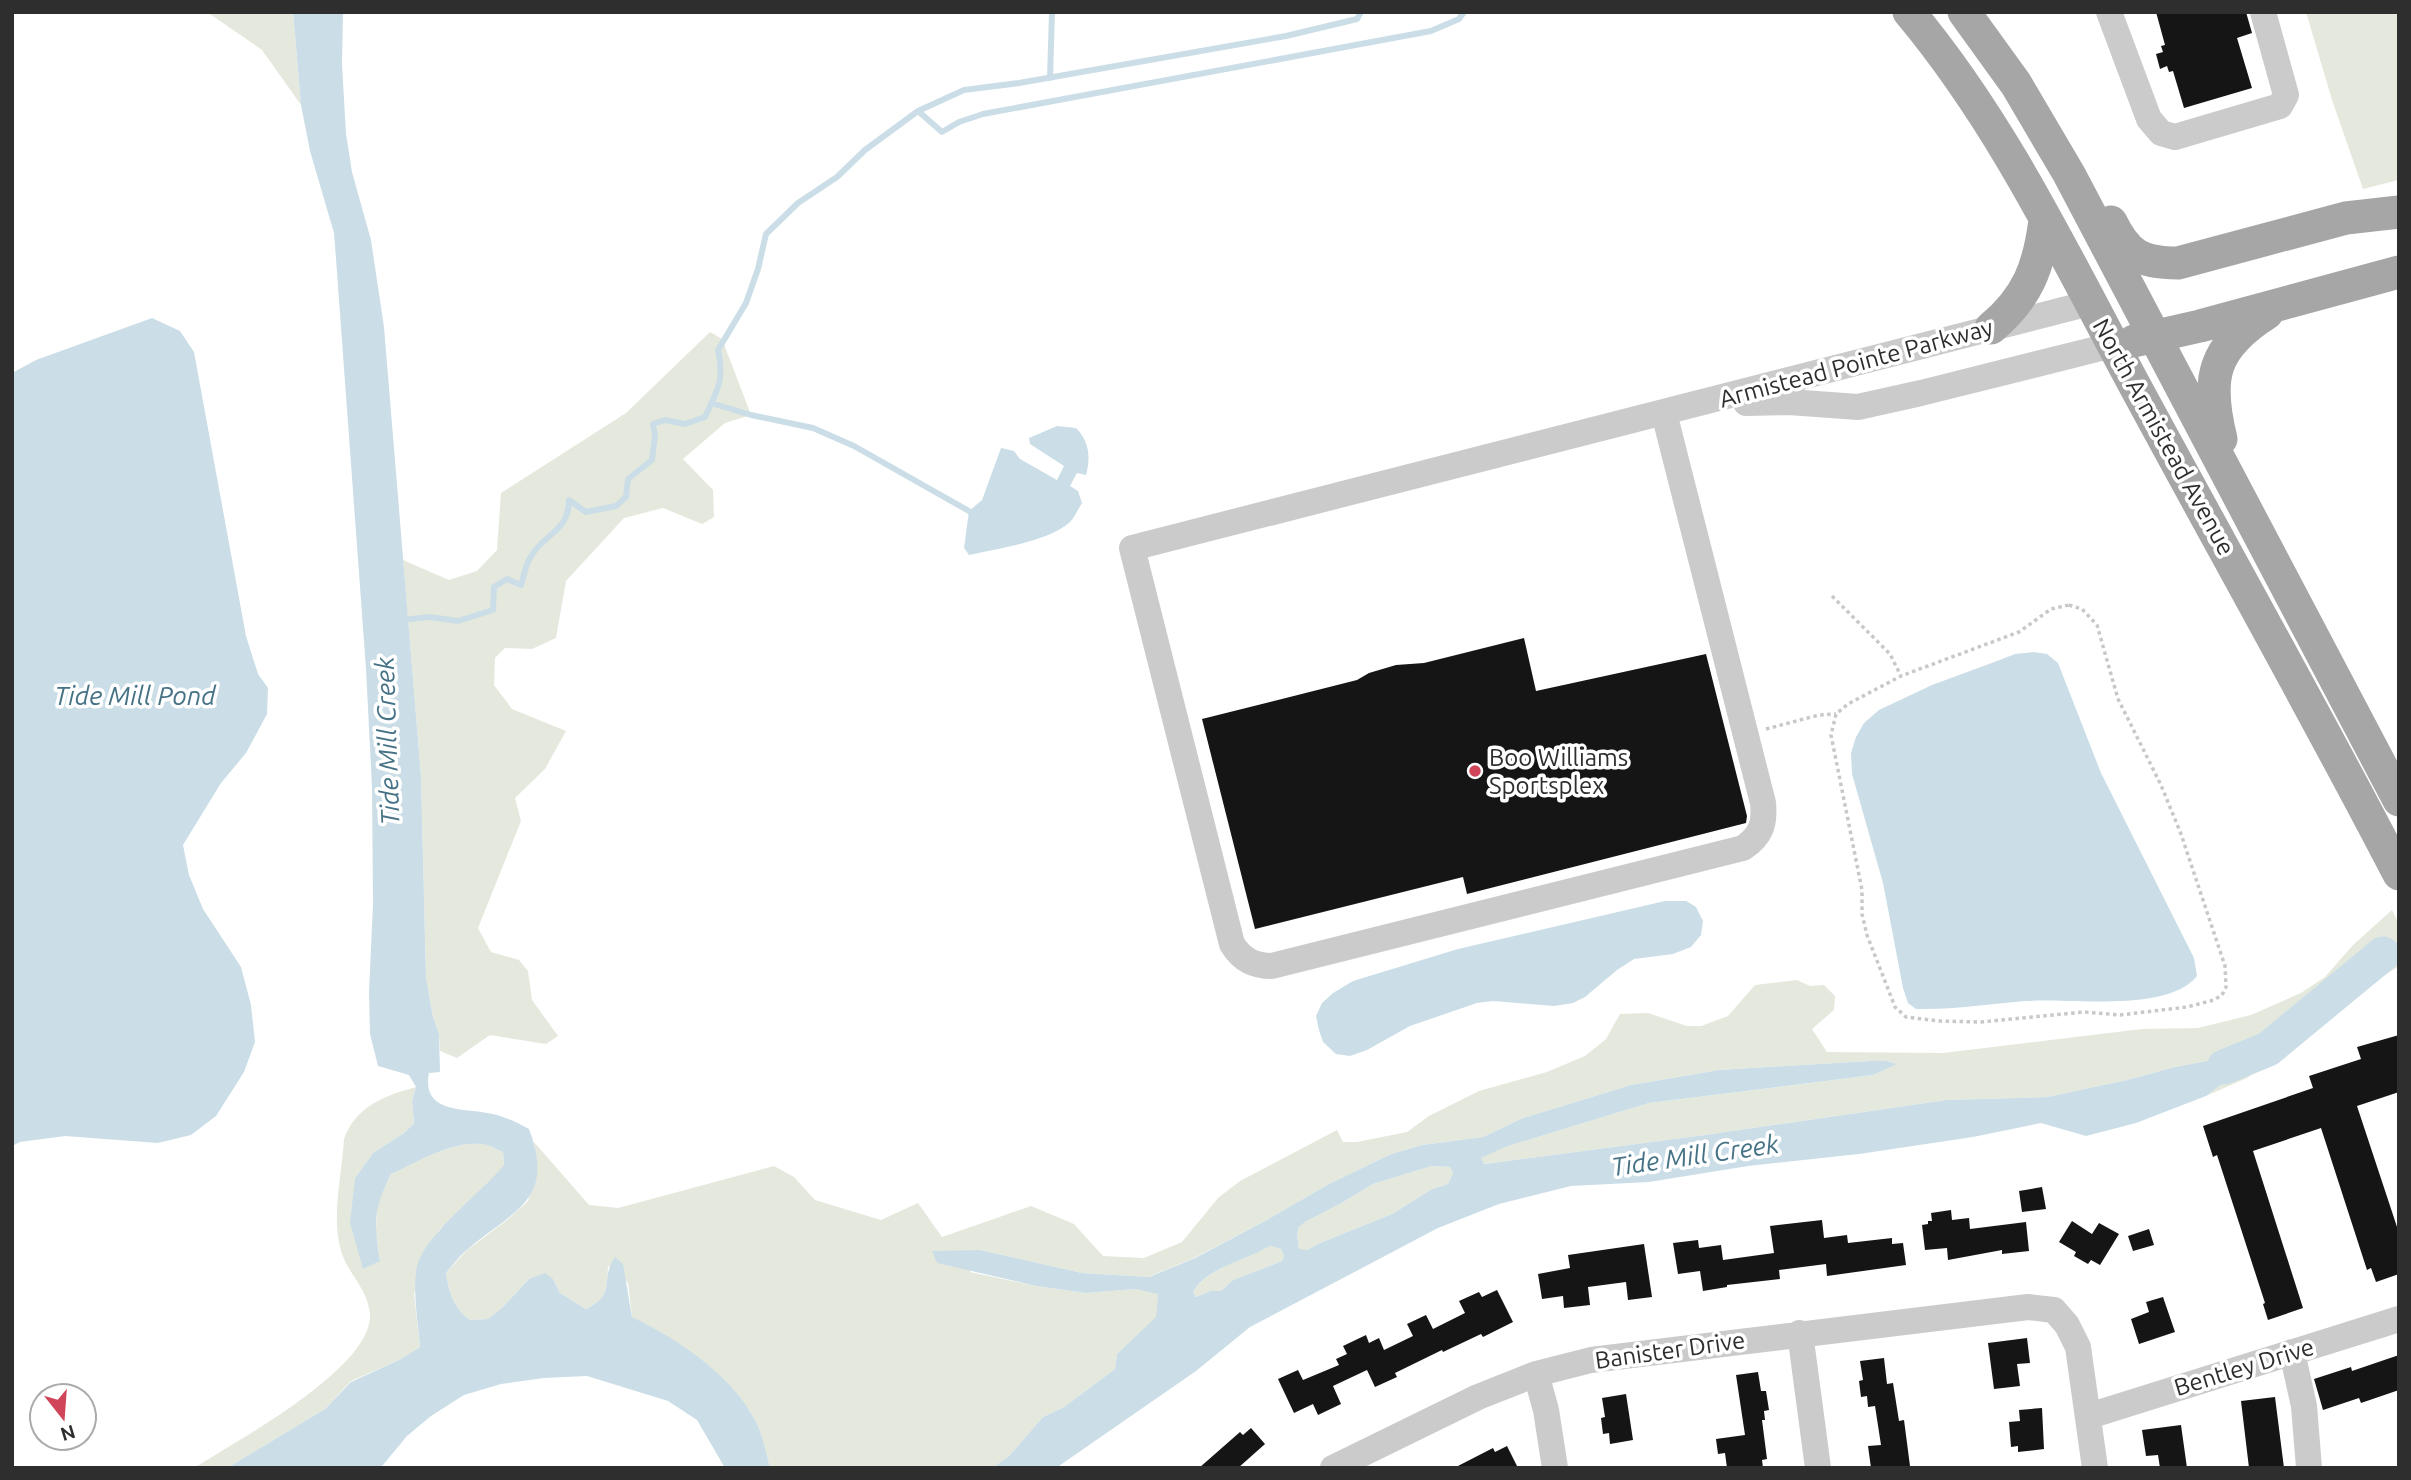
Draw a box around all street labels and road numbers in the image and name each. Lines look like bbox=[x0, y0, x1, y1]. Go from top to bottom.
street label: Armistead Pointe Parkway bbox=[1716, 313, 1996, 413]
street label: North Armistead Avenue bbox=[2088, 314, 2240, 560]
street label: Banister Drive bbox=[1593, 1326, 1747, 1374]
street label: Bentley Drive bbox=[2171, 1333, 2317, 1401]

